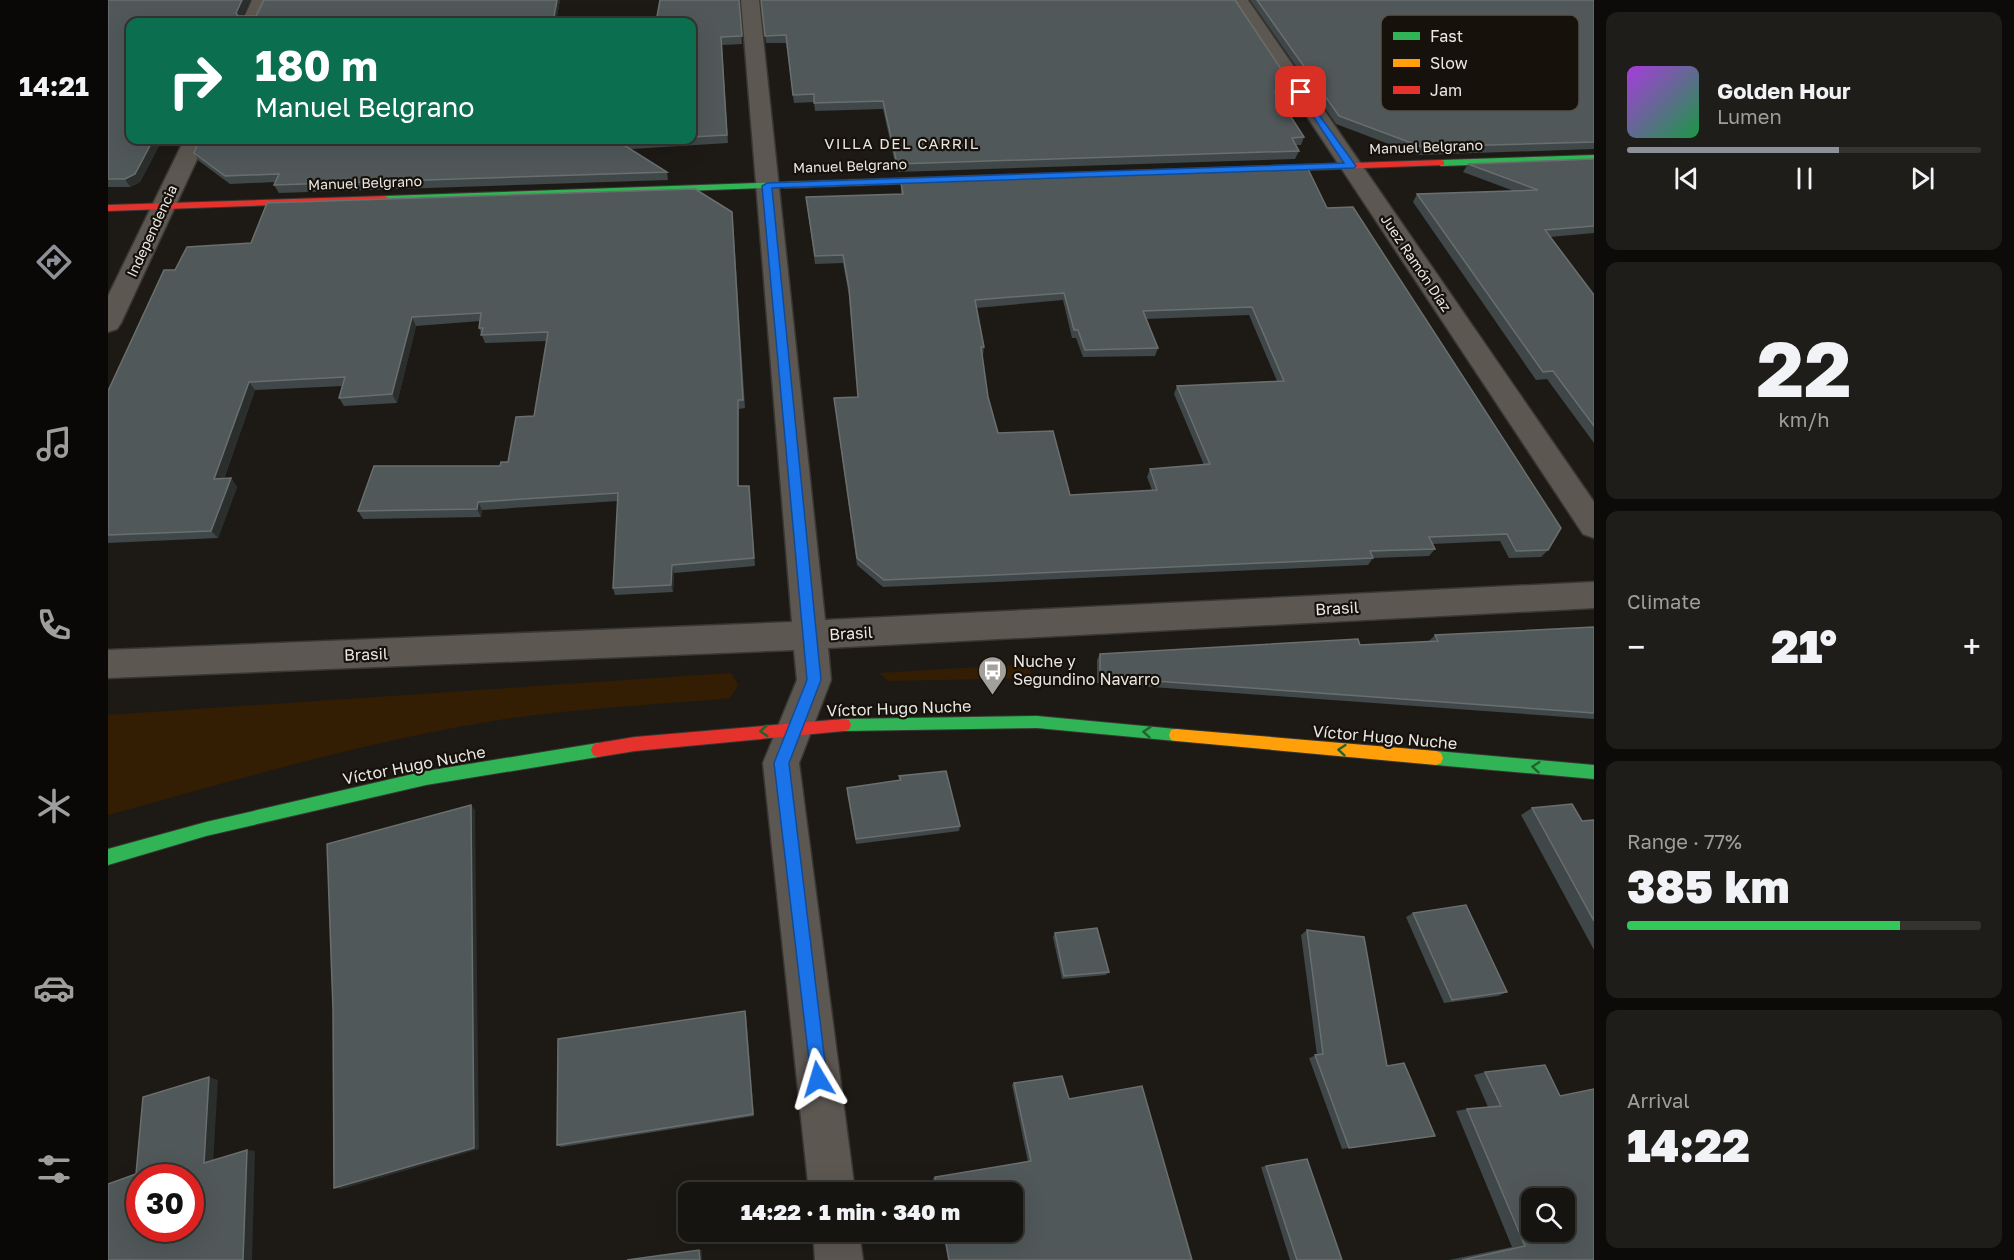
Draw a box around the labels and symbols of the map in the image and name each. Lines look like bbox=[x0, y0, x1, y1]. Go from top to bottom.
legend bbox=[1381, 15, 1579, 111]
text: Fast bbox=[1430, 26, 1463, 46]
text: Slow bbox=[1430, 53, 1468, 73]
pin bbox=[1275, 66, 1326, 117]
text: Jam bbox=[1430, 80, 1462, 100]
district label: VILLA DEL CARRIL bbox=[824, 134, 980, 152]
street label: Manuel Belgrano bbox=[1369, 136, 1483, 157]
street label: Manuel Belgrano bbox=[793, 155, 907, 176]
street label: Manuel Belgrano bbox=[308, 172, 422, 193]
street label: Independencia bbox=[123, 182, 180, 280]
street label: Juez Ramón Díaz bbox=[1378, 211, 1455, 315]
street label: Brasil bbox=[1315, 597, 1359, 619]
street label: Brasil bbox=[829, 622, 873, 644]
street label: Brasil bbox=[344, 643, 388, 665]
place label: Nuche y Segundino Navarro bbox=[1013, 651, 1160, 689]
bus stop icon: Nuche y Segundino Navarro bbox=[976, 654, 1008, 696]
street label: Víctor Hugo Nuche bbox=[826, 695, 972, 721]
street label: Víctor Hugo Nuche bbox=[1312, 721, 1458, 753]
one-way arrow bbox=[760, 724, 769, 737]
one-way arrow bbox=[1143, 726, 1152, 739]
street label: Víctor Hugo Nuche bbox=[341, 741, 487, 789]
one-way arrow bbox=[1337, 743, 1346, 756]
one-way arrow bbox=[1531, 761, 1540, 774]
position arrow bbox=[786, 1047, 850, 1111]
speed limit sign: 30 bbox=[126, 1164, 204, 1242]

